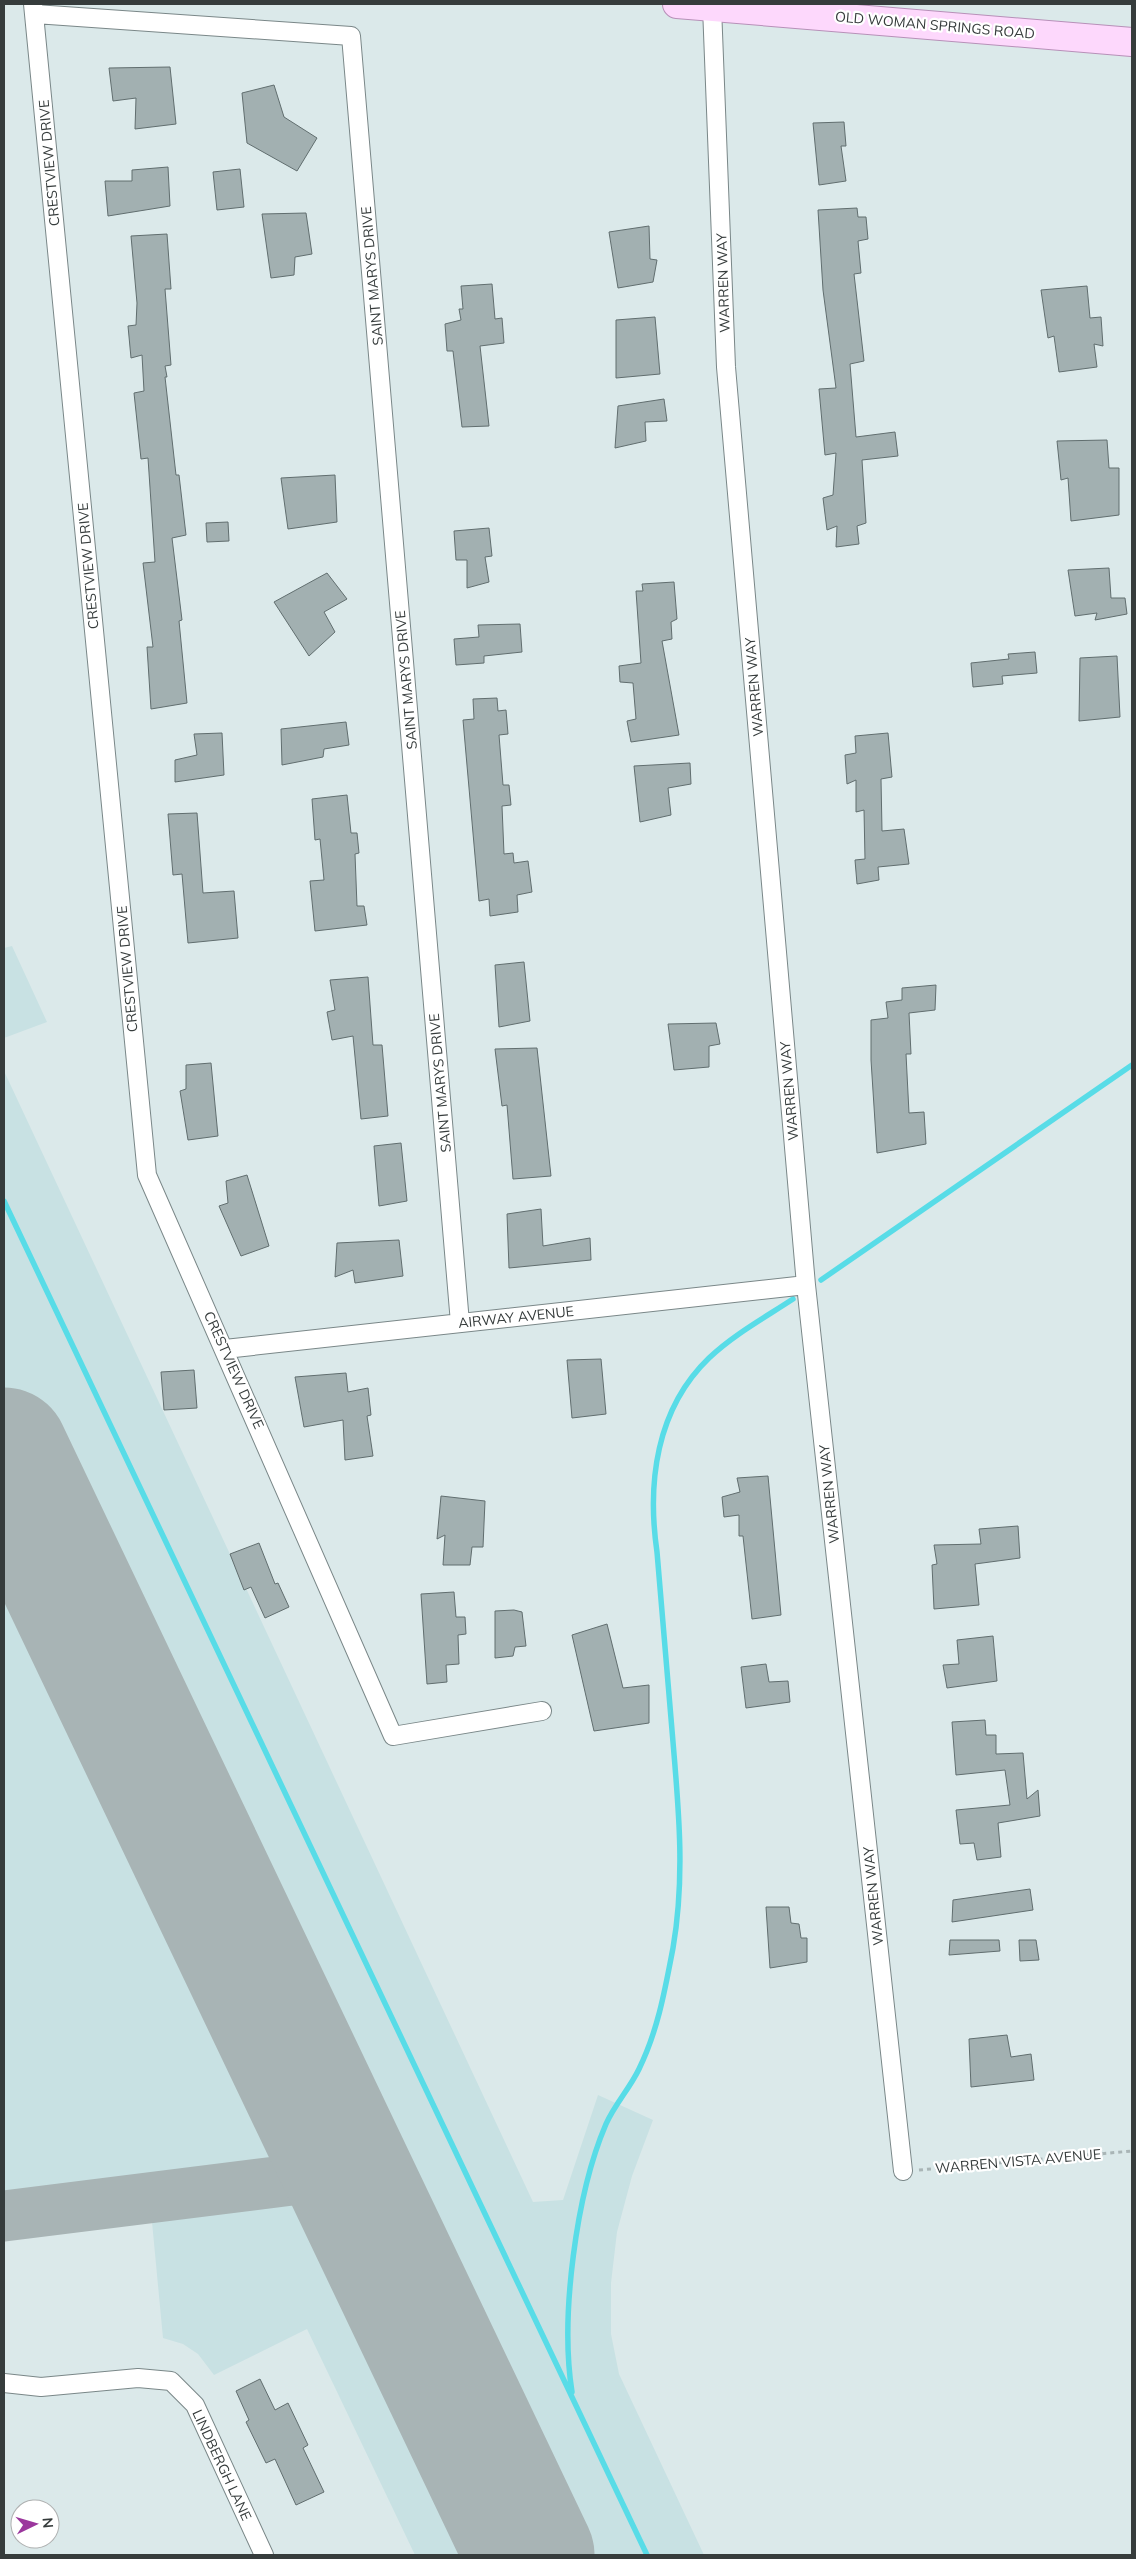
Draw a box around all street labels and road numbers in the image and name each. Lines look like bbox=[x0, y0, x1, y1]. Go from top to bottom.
street label: OLD WOMAN SPRINGS ROAD bbox=[834, 7, 1036, 43]
street label: CRESTVIEW DRIVE bbox=[34, 99, 64, 227]
street label: SAINT MARYS DRIVE bbox=[357, 206, 387, 346]
street label: WARREN WAY bbox=[712, 232, 734, 333]
street label: CRESTVIEW DRIVE bbox=[73, 502, 103, 630]
street label: SAINT MARYS DRIVE bbox=[391, 610, 421, 750]
street label: WARREN WAY bbox=[741, 636, 767, 737]
street label: CRESTVIEW DRIVE bbox=[112, 905, 142, 1033]
street label: SAINT MARYS DRIVE bbox=[425, 1013, 455, 1153]
street label: WARREN WAY bbox=[776, 1040, 802, 1141]
street label: AIRWAY AVENUE bbox=[457, 1302, 575, 1332]
street label: CRESTVIEW DRIVE bbox=[200, 1308, 268, 1432]
street label: WARREN WAY bbox=[815, 1443, 843, 1544]
street label: WARREN WAY bbox=[859, 1845, 887, 1946]
street label: WARREN VISTA AVENUE bbox=[934, 2145, 1102, 2177]
street label: LINDBERGH LANE bbox=[188, 2407, 256, 2523]

